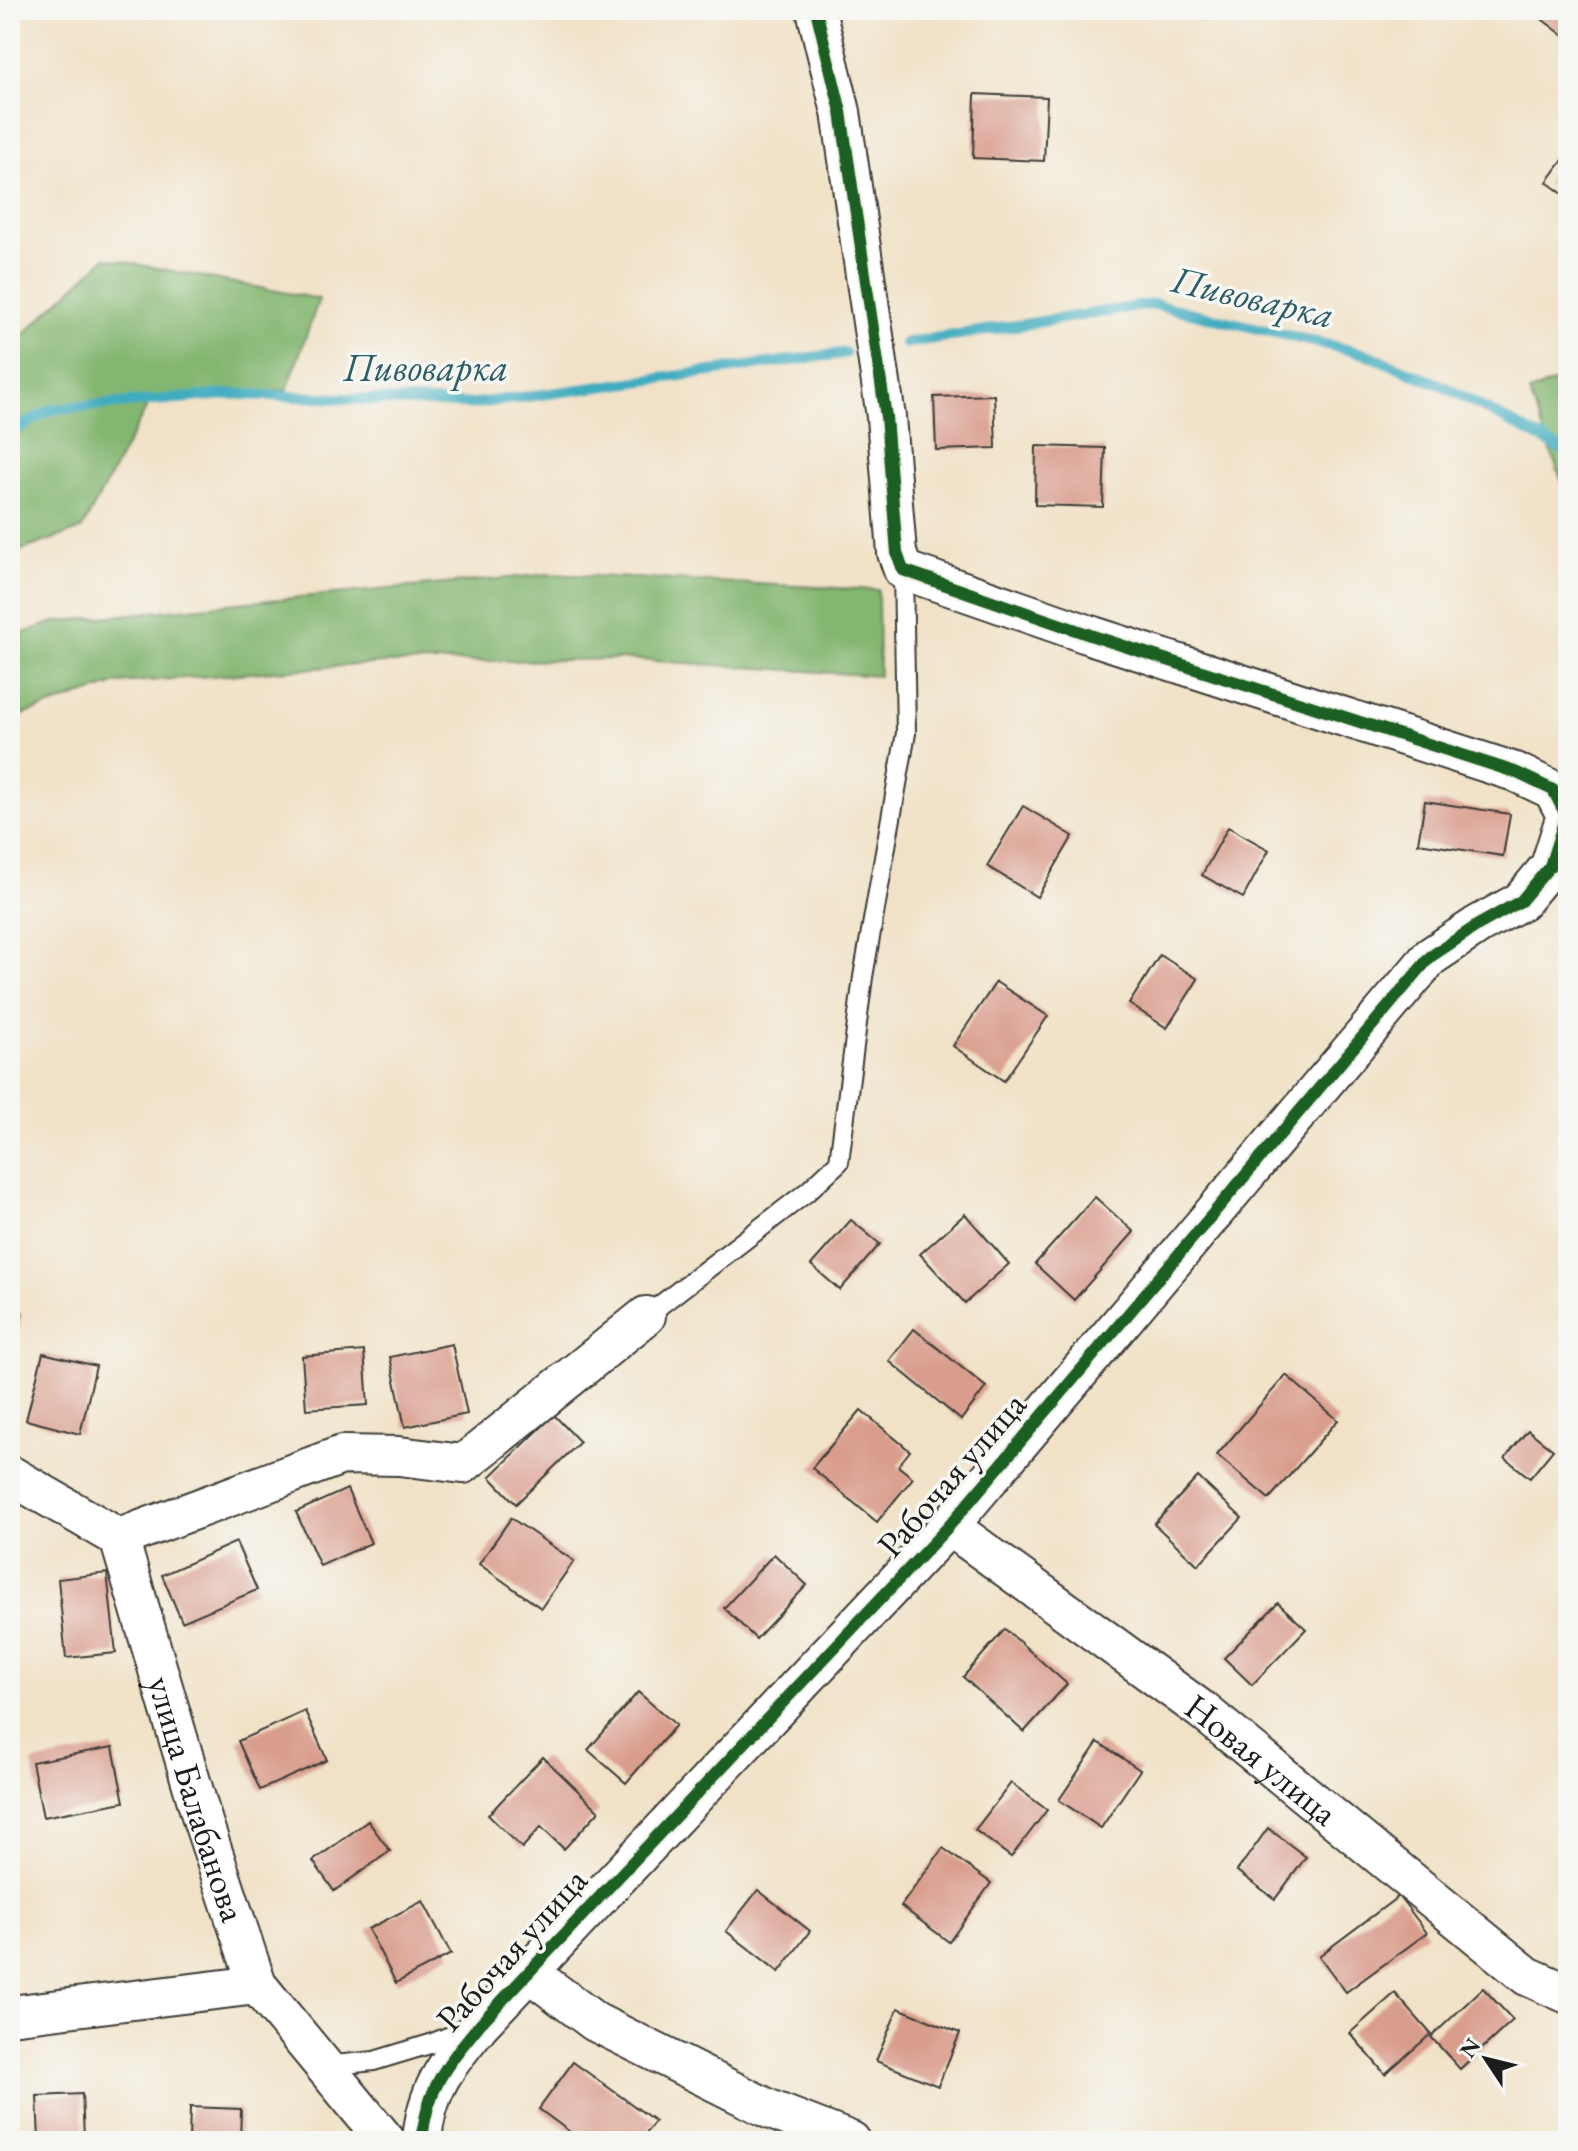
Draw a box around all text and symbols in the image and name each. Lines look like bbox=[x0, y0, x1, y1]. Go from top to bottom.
water label: Пивоварка bbox=[1166, 254, 1339, 339]
water label: Пивоварка bbox=[342, 342, 509, 391]
street label: Рабочая улица bbox=[867, 1381, 1037, 1567]
street label: улица Балабанова bbox=[137, 1670, 258, 1928]
street label: Новая улица bbox=[1176, 1683, 1348, 1836]
street label: Рабочая улица bbox=[425, 1857, 598, 2041]
north arrow bbox=[1446, 2019, 1526, 2099]
text: N bbox=[1453, 2032, 1487, 2063]

